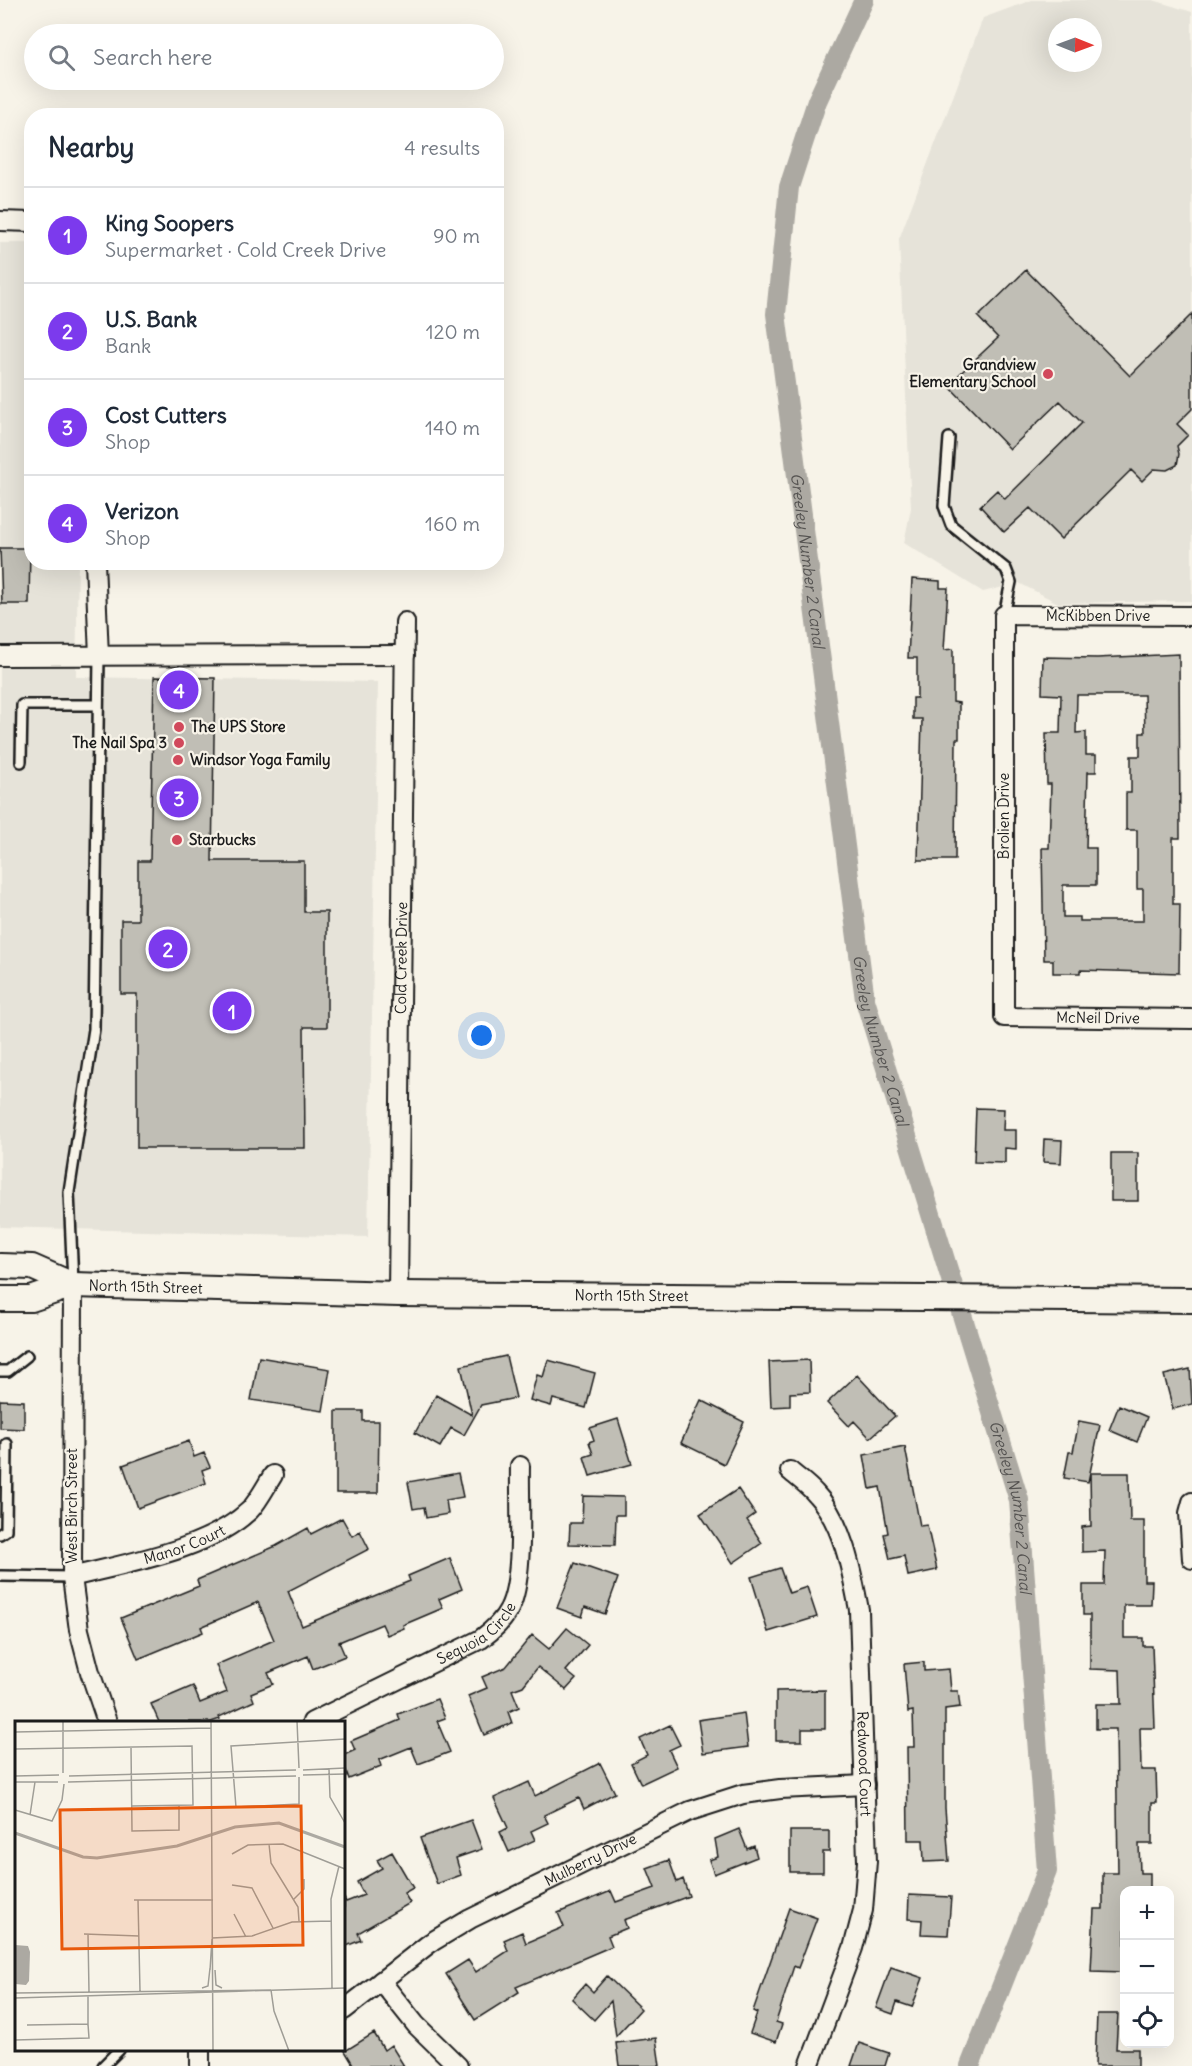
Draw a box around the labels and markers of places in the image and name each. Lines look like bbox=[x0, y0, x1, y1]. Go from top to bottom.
place label: Grandview Elementary School bbox=[909, 355, 1036, 392]
marker: Grandview Elementary School bbox=[1041, 367, 1055, 381]
pin: 4 bbox=[160, 668, 198, 712]
place label: The UPS Store bbox=[191, 717, 286, 736]
marker: The UPS Store bbox=[172, 720, 186, 734]
place label: The Nail Spa 3 bbox=[72, 733, 167, 753]
marker: The Nail Spa 3 bbox=[172, 736, 186, 750]
place label: Windsor Yoga Family bbox=[190, 750, 330, 770]
marker: Windsor Yoga Family bbox=[171, 753, 185, 767]
pin: 3 bbox=[160, 776, 198, 820]
place label: Starbucks bbox=[189, 830, 256, 849]
marker: Starbucks bbox=[170, 833, 184, 847]
pin: 2 bbox=[148, 926, 188, 972]
pin: 1 bbox=[212, 988, 252, 1034]

